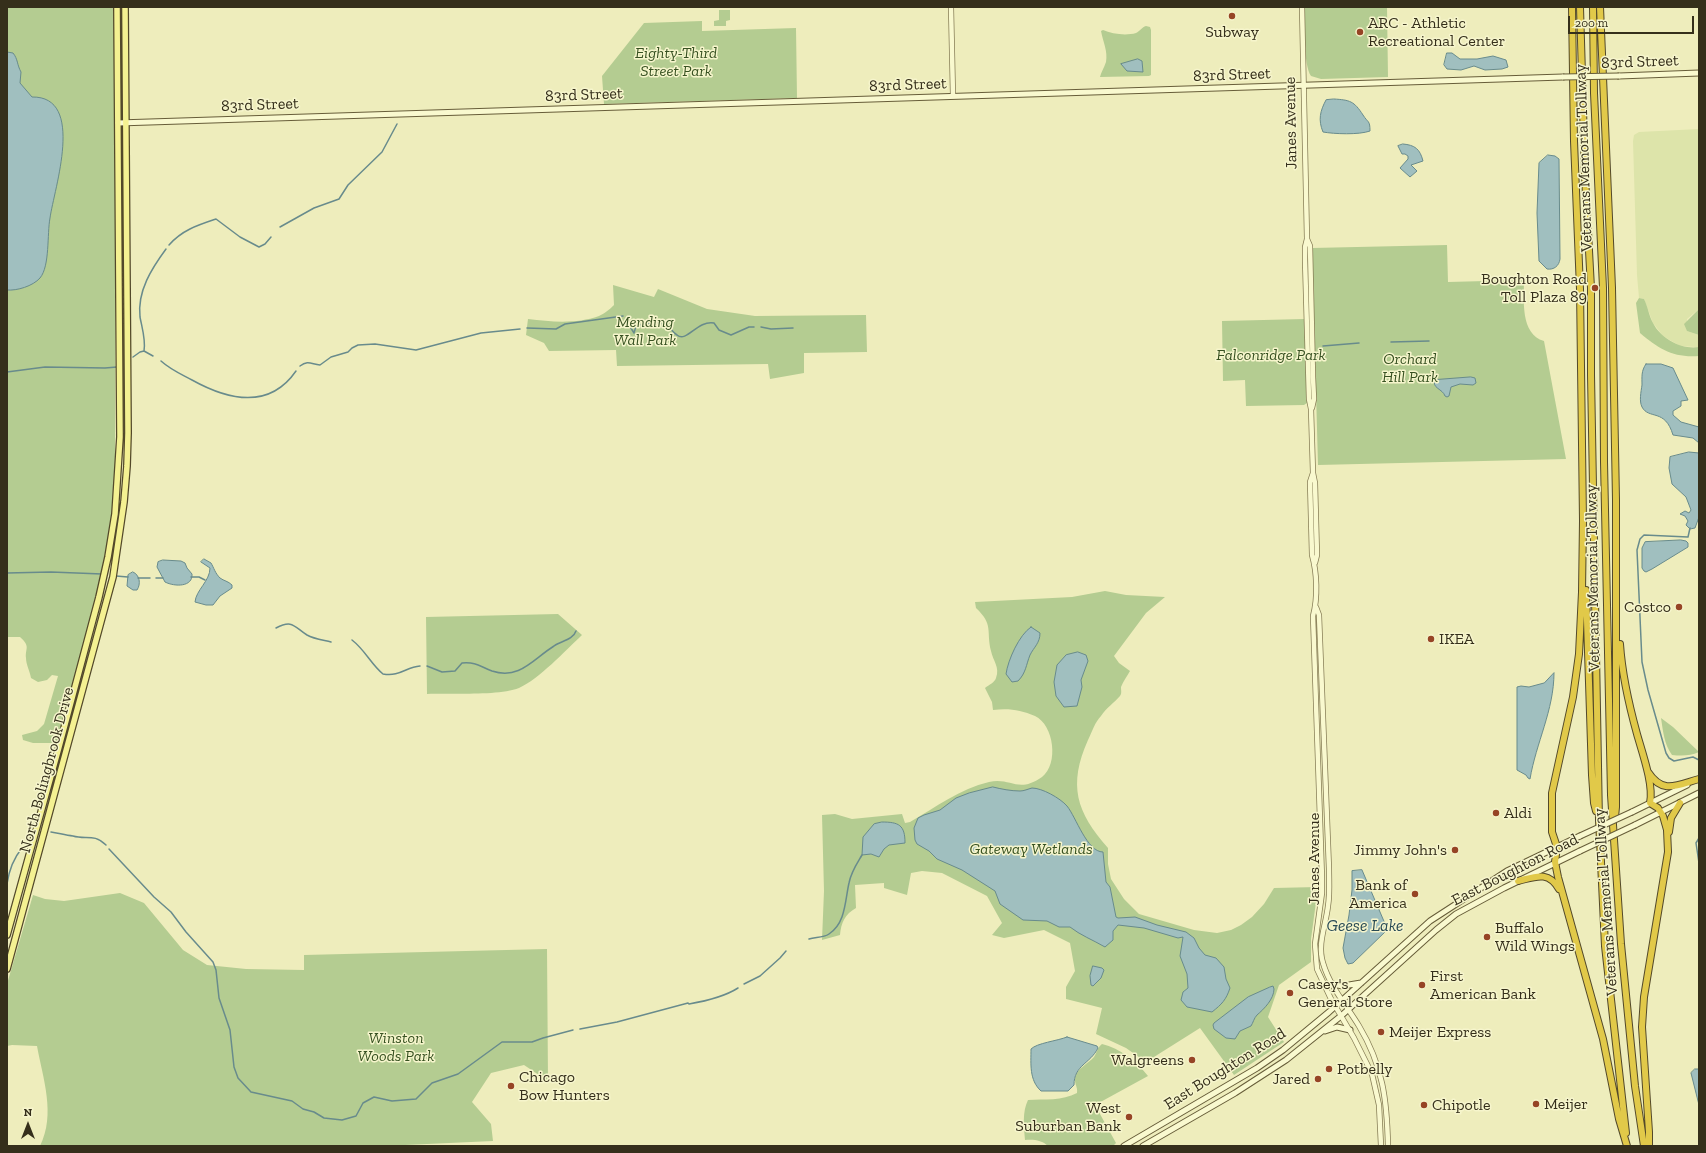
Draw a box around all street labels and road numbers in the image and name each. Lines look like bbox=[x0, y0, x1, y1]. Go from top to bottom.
street label: 83rd Street bbox=[1601, 51, 1679, 73]
street label: 83rd Street bbox=[1193, 64, 1271, 86]
street label: Veterans Memorial Tollway bbox=[1571, 64, 1597, 252]
street label: 83rd Street bbox=[869, 74, 947, 96]
street label: Janes Avenue bbox=[1281, 77, 1301, 169]
street label: 83rd Street bbox=[545, 84, 623, 106]
street label: 83rd Street bbox=[221, 94, 299, 116]
street label: Veterans Memorial Tollway bbox=[1582, 484, 1604, 672]
street label: North Bolingbrook Drive bbox=[16, 685, 78, 855]
street label: Veterans Memorial Tollway bbox=[1590, 808, 1622, 996]
street label: Janes Avenue bbox=[1304, 813, 1324, 905]
street label: East Boughton Road bbox=[1448, 830, 1582, 910]
street label: East Boughton Road bbox=[1161, 1024, 1289, 1114]

